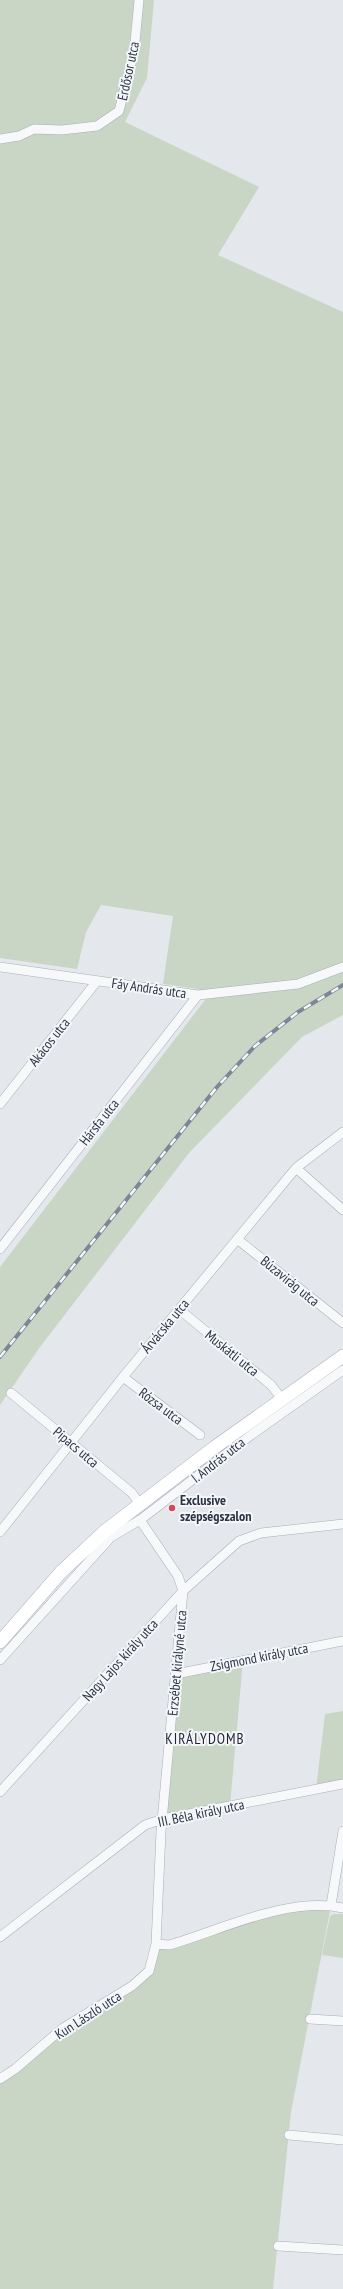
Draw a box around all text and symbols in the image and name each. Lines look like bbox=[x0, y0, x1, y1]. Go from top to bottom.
street label: Erdősor utca bbox=[113, 40, 143, 102]
street label: Fáy András utca bbox=[111, 974, 187, 1002]
street label: Akácos utca bbox=[25, 1014, 73, 1070]
street label: Hársfa utca bbox=[75, 1095, 123, 1149]
street label: Búzavirág utca bbox=[257, 1252, 323, 1310]
street label: Árvácska utca bbox=[137, 1295, 193, 1357]
street label: Muskátli utca bbox=[201, 1326, 263, 1380]
street label: Rózsa utca bbox=[135, 1384, 187, 1428]
street label: Pipacs utca bbox=[49, 1423, 103, 1471]
street label: I. András utca bbox=[187, 1433, 249, 1487]
place label: Exclusive szépségszalon bbox=[180, 1491, 251, 1525]
marker: Exclusive szépségszalon bbox=[167, 1503, 177, 1513]
street label: Erzsébet királyné utca bbox=[163, 1610, 191, 1716]
street label: Nagy Lajos király utca bbox=[78, 1615, 162, 1705]
street label: Zsigmond király utca bbox=[208, 1639, 310, 1675]
district label: KIRÁLYDOMB bbox=[165, 1729, 245, 1748]
street label: III. Béla király utca bbox=[156, 1795, 246, 1831]
street label: Kun László utca bbox=[51, 1987, 125, 2043]

